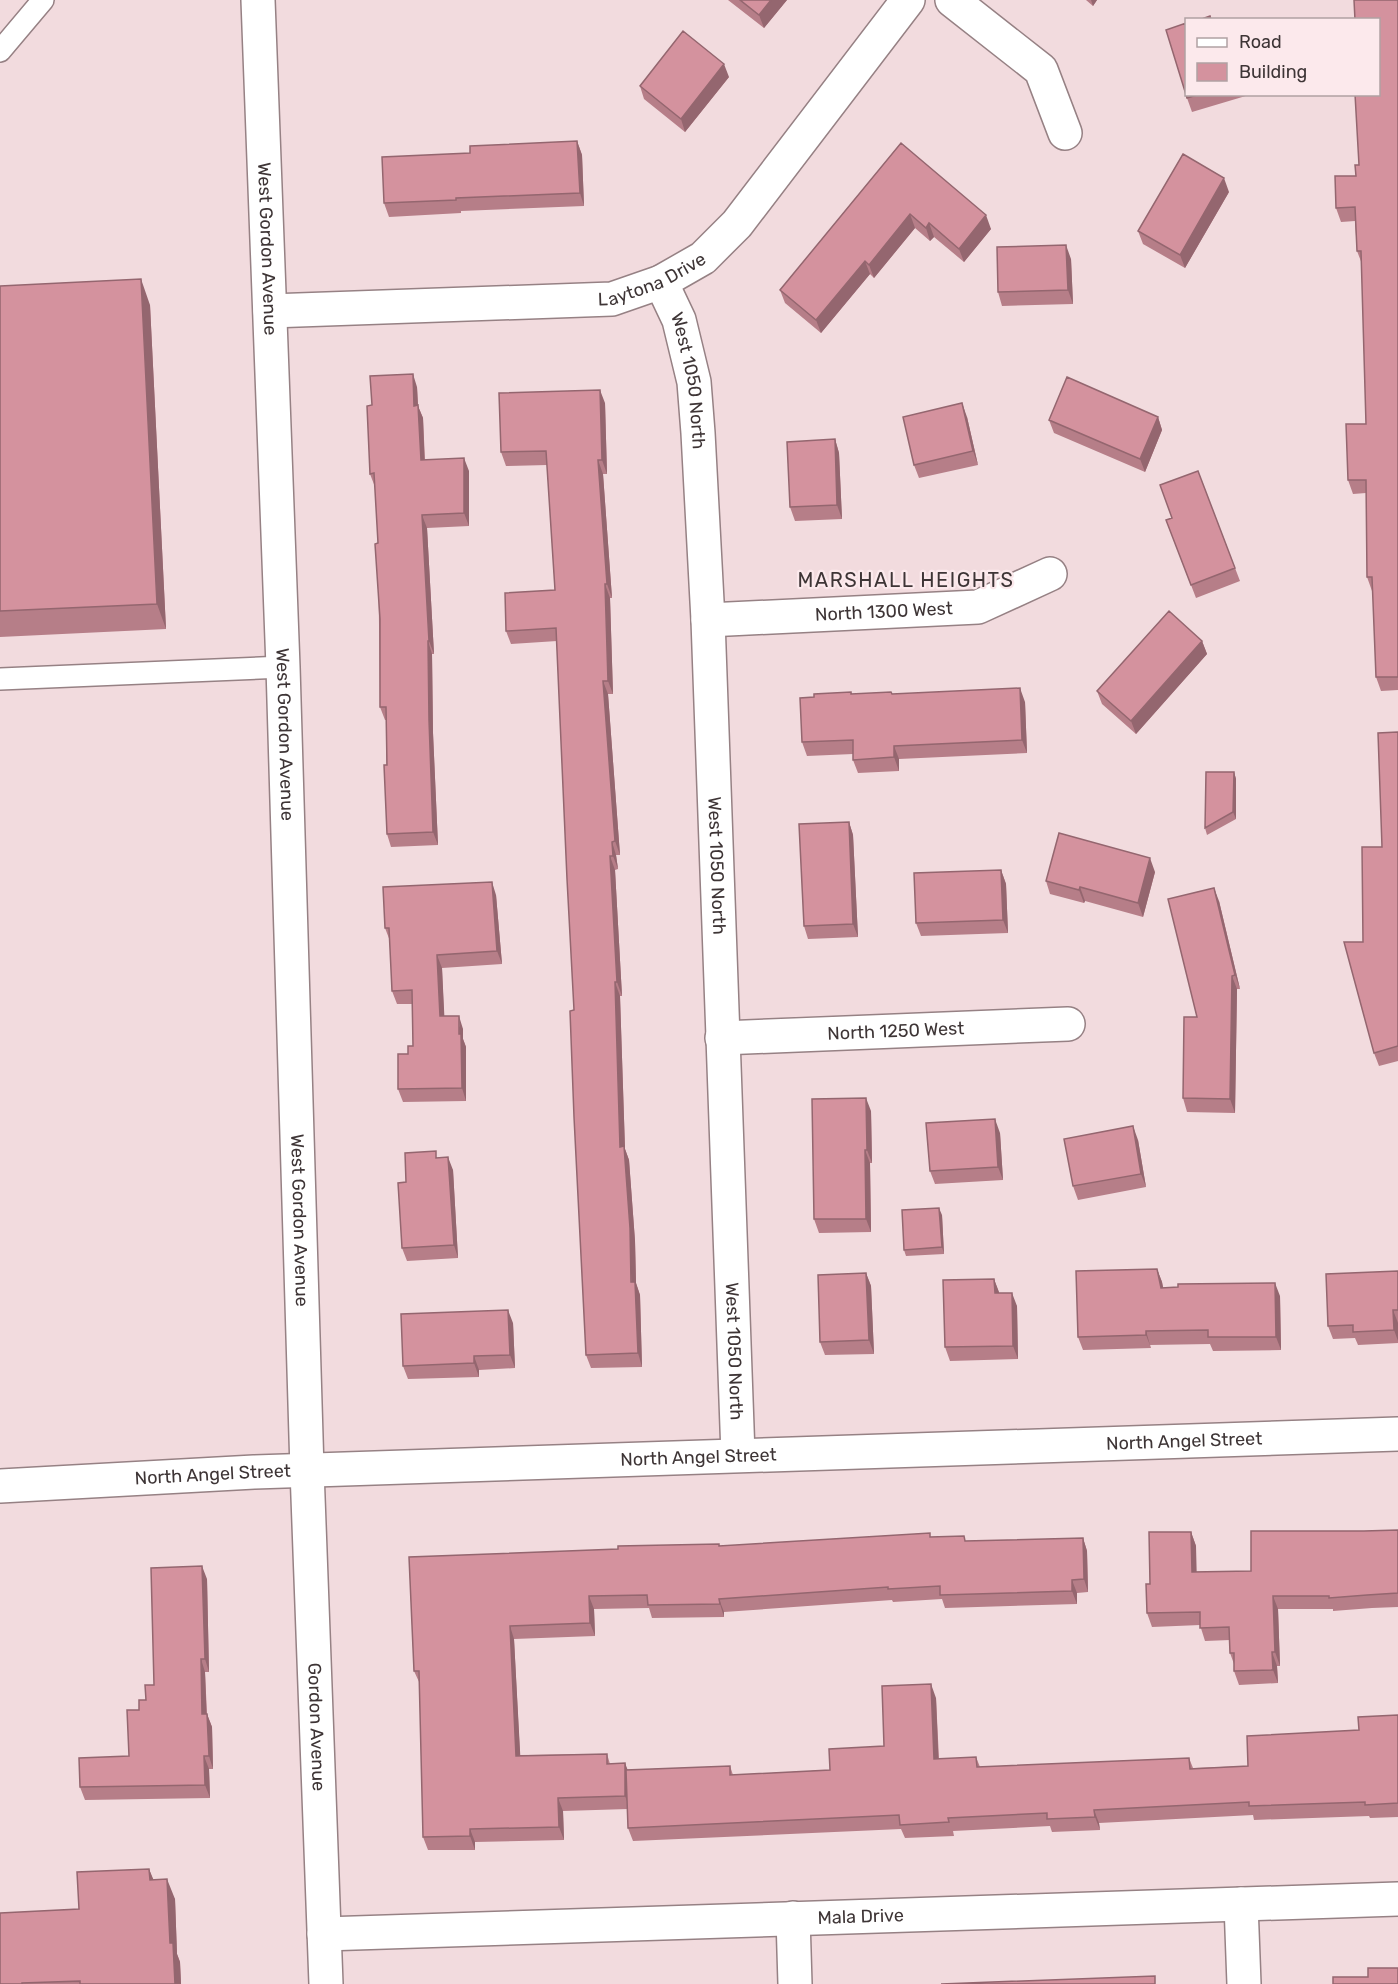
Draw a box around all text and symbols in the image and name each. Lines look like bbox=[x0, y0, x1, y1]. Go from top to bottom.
legend bbox=[1185, 18, 1380, 96]
text: Road bbox=[1239, 31, 1282, 53]
text: Building bbox=[1239, 61, 1307, 83]
street label: West Gordon Avenue bbox=[253, 162, 282, 336]
street label: Laytona Drive bbox=[597, 248, 710, 311]
street label: West 1050 North bbox=[666, 309, 710, 450]
district label: MARSHALL HEIGHTS bbox=[797, 568, 1015, 592]
street label: North 1300 West bbox=[814, 597, 953, 626]
street label: West Gordon Avenue bbox=[271, 648, 299, 821]
street label: West 1050 North bbox=[703, 796, 730, 935]
street label: North 1250 West bbox=[827, 1017, 965, 1045]
street label: West Gordon Avenue bbox=[286, 1133, 313, 1307]
street label: West 1050 North bbox=[721, 1282, 748, 1421]
street label: North Angel Street bbox=[1106, 1428, 1263, 1455]
street label: North Angel Street bbox=[620, 1444, 777, 1471]
street label: North Angel Street bbox=[134, 1460, 291, 1490]
street label: Gordon Avenue bbox=[303, 1662, 330, 1792]
street label: Mala Drive bbox=[817, 1904, 904, 1929]

